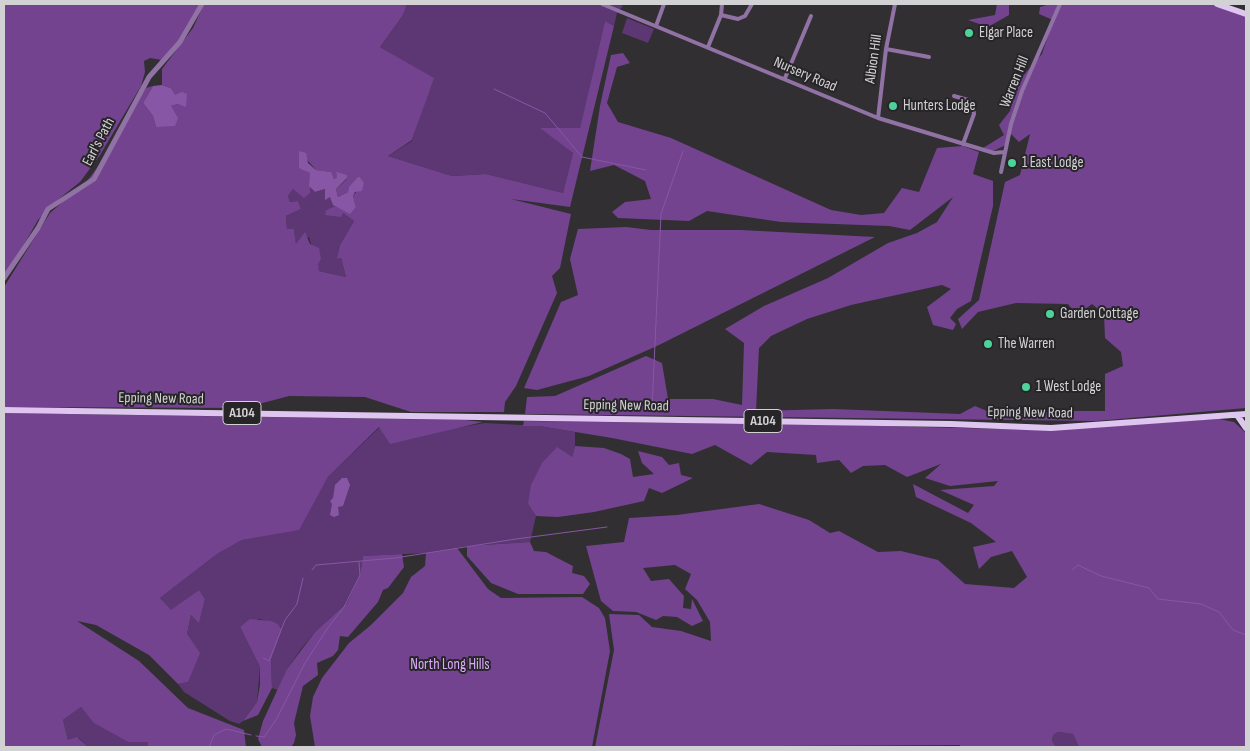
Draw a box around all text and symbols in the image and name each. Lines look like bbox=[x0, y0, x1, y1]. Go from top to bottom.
place label: Elgar Place bbox=[979, 24, 1033, 42]
marker: Elgar Place bbox=[963, 27, 975, 39]
street label: Albion Hill bbox=[862, 33, 886, 85]
street label: Warren Hill bbox=[996, 53, 1034, 111]
street label: Nursery Road bbox=[771, 54, 839, 96]
place label: Hunters Lodge bbox=[903, 97, 976, 115]
marker: Hunters Lodge bbox=[887, 100, 899, 112]
street label: Earl's Path bbox=[79, 115, 119, 169]
place label: 1 East Lodge bbox=[1022, 154, 1084, 172]
marker: 1 East Lodge bbox=[1006, 157, 1018, 169]
place label: Garden Cottage bbox=[1060, 305, 1138, 323]
marker: Garden Cottage bbox=[1044, 308, 1056, 320]
place label: The Warren bbox=[998, 335, 1055, 353]
marker: The Warren bbox=[982, 338, 994, 350]
place label: 1 West Lodge bbox=[1036, 378, 1101, 396]
marker: 1 West Lodge bbox=[1020, 381, 1032, 393]
street label: Epping New Road bbox=[118, 389, 204, 409]
street label: Epping New Road bbox=[583, 396, 669, 416]
road number: A104 bbox=[223, 402, 261, 424]
street label: Epping New Road bbox=[987, 403, 1073, 423]
road number: A104 bbox=[744, 410, 782, 432]
park label: North Long Hills bbox=[410, 656, 490, 674]

